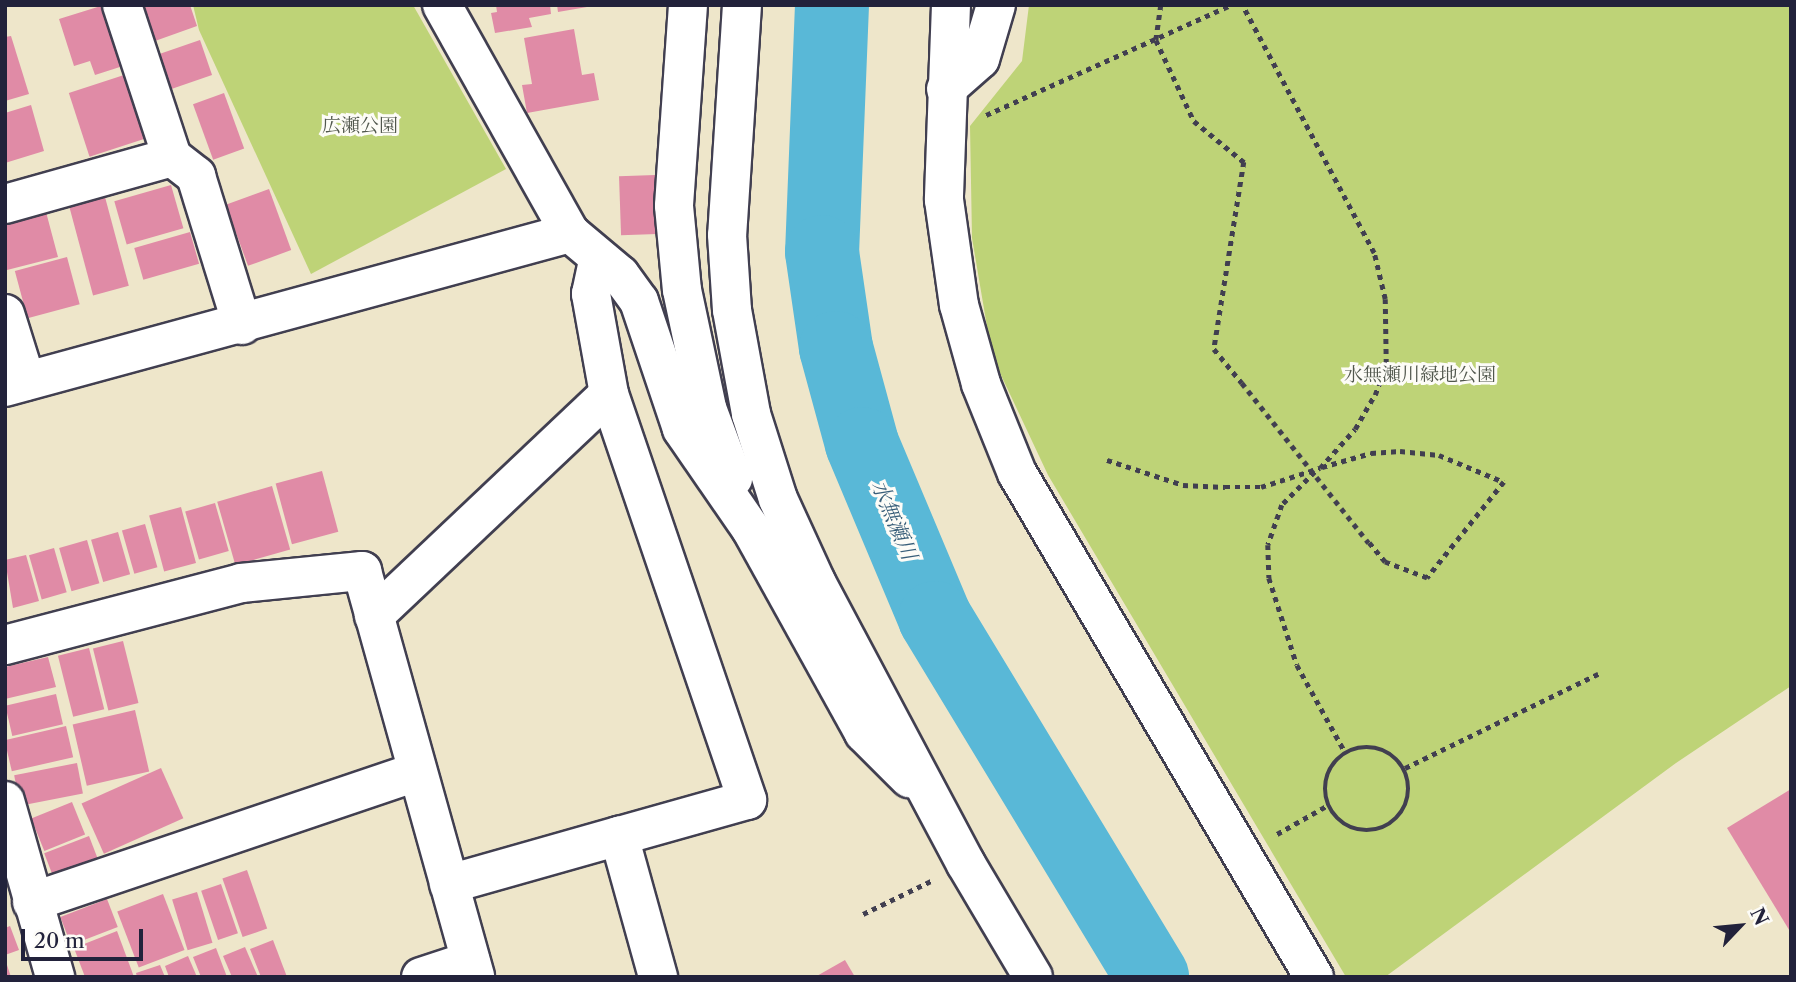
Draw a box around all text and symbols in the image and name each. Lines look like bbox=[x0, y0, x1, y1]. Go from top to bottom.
park label: 広瀬公園 bbox=[322, 115, 398, 137]
park label: 水無瀬川緑地公園 bbox=[1344, 364, 1496, 386]
water label: 水無瀬川 bbox=[866, 476, 922, 564]
north arrow bbox=[1705, 891, 1775, 961]
text: N bbox=[1745, 904, 1773, 929]
scale bar bbox=[24, 916, 147, 960]
text: 20 m bbox=[34, 928, 85, 953]

